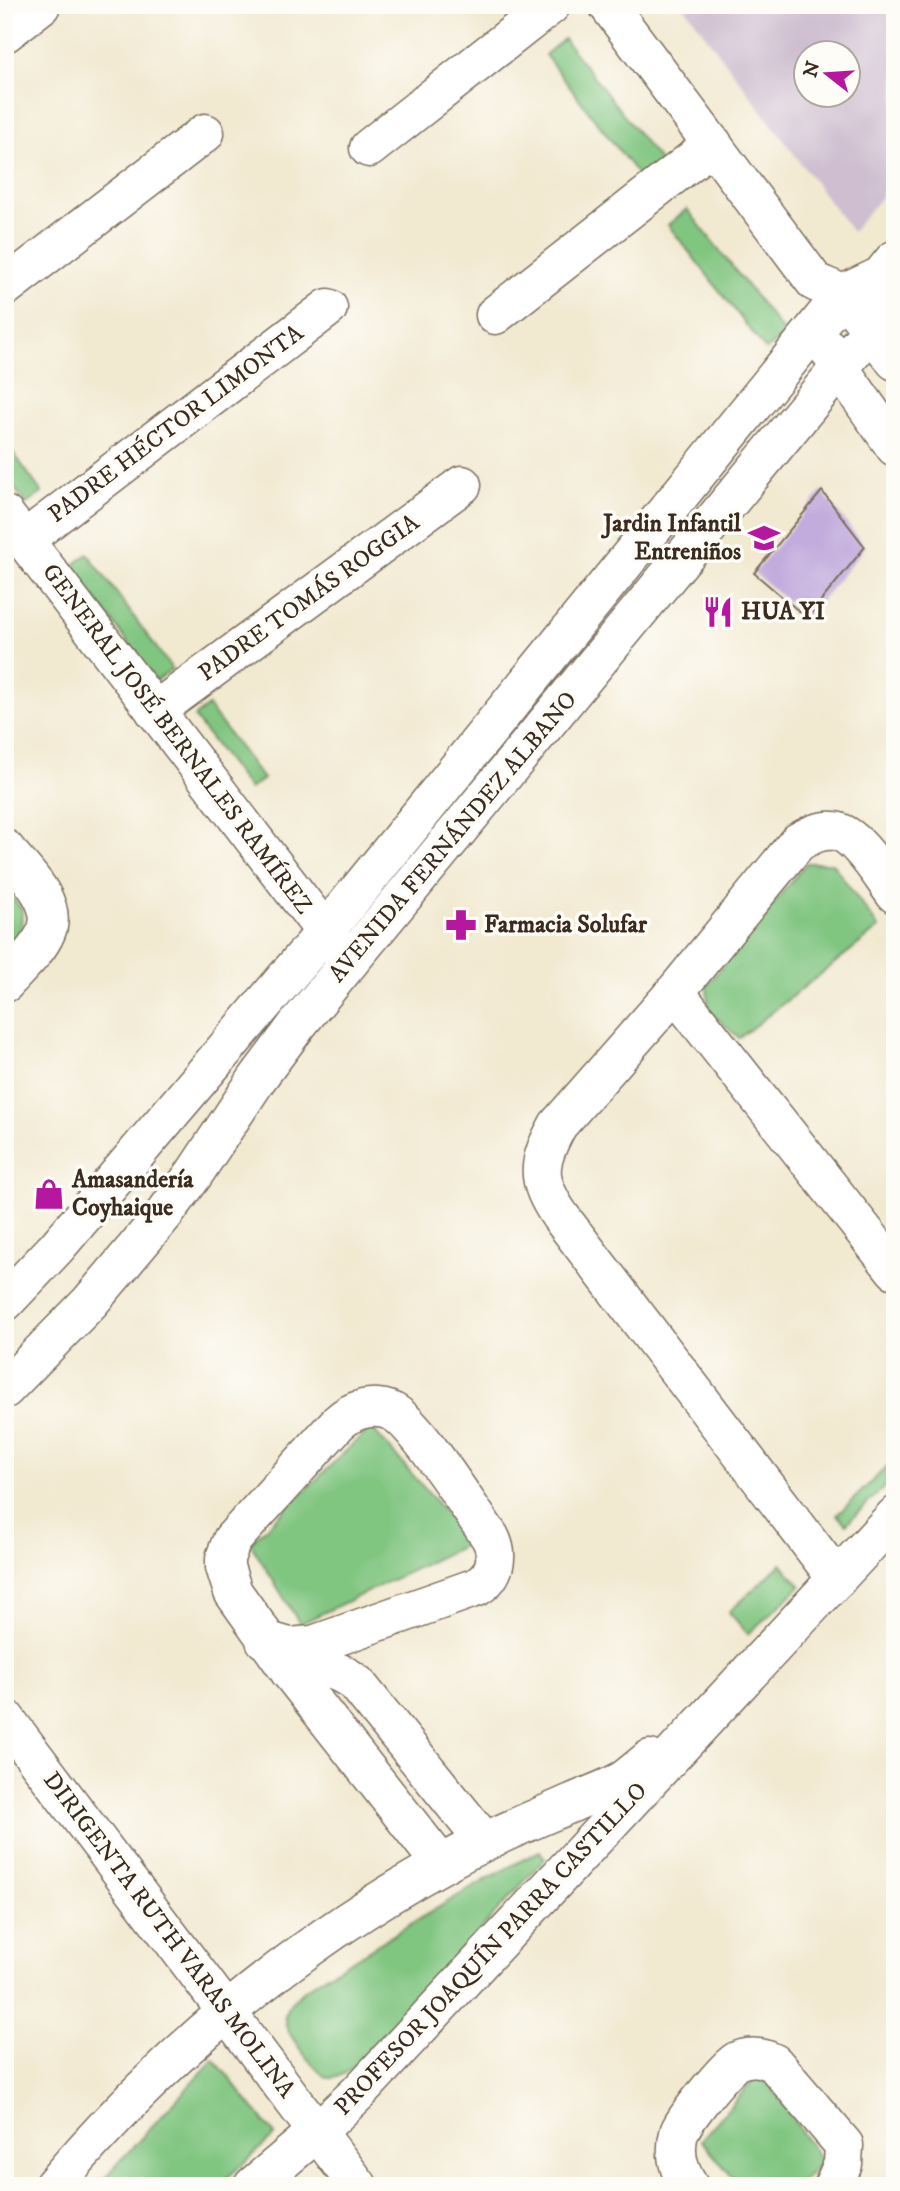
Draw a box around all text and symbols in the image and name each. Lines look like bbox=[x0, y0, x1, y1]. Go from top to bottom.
north arrow bbox=[792, 38, 862, 108]
text: N bbox=[799, 58, 826, 80]
street label: PADRE HÉCTOR LIMONTA bbox=[43, 318, 310, 530]
street label: PADRE TOMÁS ROGGIA bbox=[192, 507, 426, 688]
place label: Jardin Infantil Entreniños bbox=[600, 509, 742, 567]
school or university icon: Jardin Infantil Entreniños bbox=[747, 521, 781, 555]
street label: GENERAL JOSÉ BERNALES RAMÍREZ bbox=[35, 557, 320, 920]
restaurant icon: HUA YI bbox=[701, 595, 735, 629]
place label: HUA YI bbox=[741, 597, 825, 627]
street label: AVENIDA FERNÁNDEZ ALBANO bbox=[322, 685, 584, 989]
pharmacy icon: Farmacia Solufar bbox=[444, 908, 478, 942]
place label: Farmacia Solufar bbox=[484, 910, 648, 940]
place label: Amasandería Coyhaique bbox=[71, 1165, 194, 1223]
shop icon: Amasandería Coyhaique bbox=[32, 1177, 66, 1211]
street label: DIRIGENTA RUTH VARAS MOLINA bbox=[36, 1766, 302, 2105]
street label: PROFESOR JOAQUÍN PARRA CASTILLO bbox=[327, 1775, 654, 2122]

